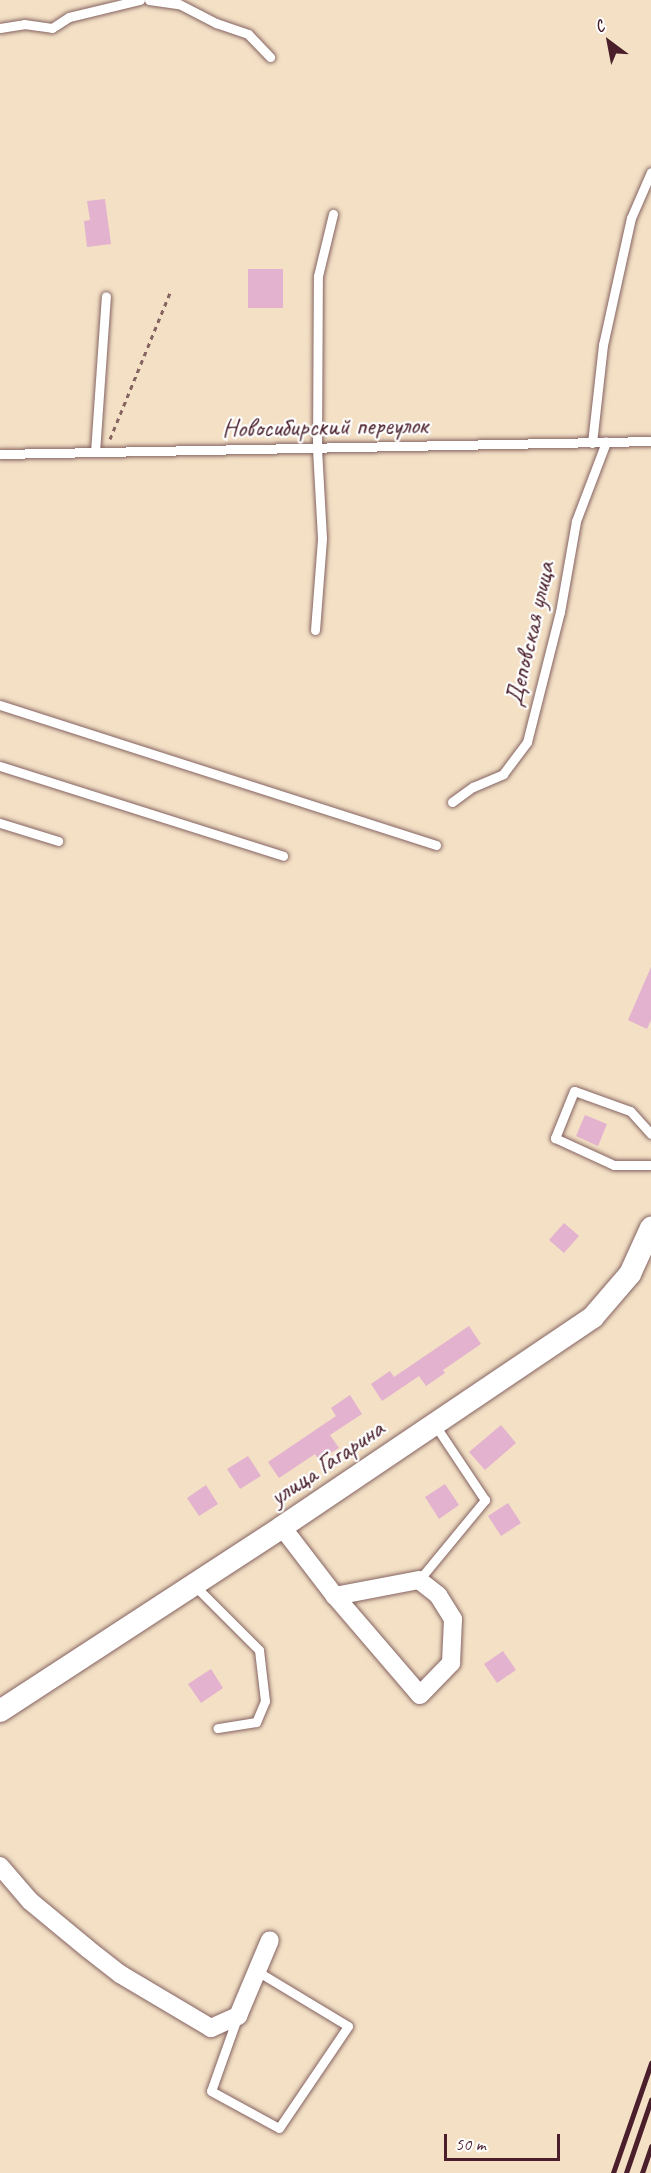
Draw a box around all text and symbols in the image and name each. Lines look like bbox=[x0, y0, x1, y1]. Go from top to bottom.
north arrow bbox=[579, 12, 639, 72]
text: С bbox=[591, 16, 608, 37]
street label: Новосибирский переулок bbox=[222, 410, 428, 444]
street label: Деповская улица bbox=[498, 558, 562, 710]
street label: улица Гагарина bbox=[263, 1413, 391, 1513]
scale bar bbox=[447, 2122, 562, 2160]
text: 50 m bbox=[455, 2133, 486, 2155]

